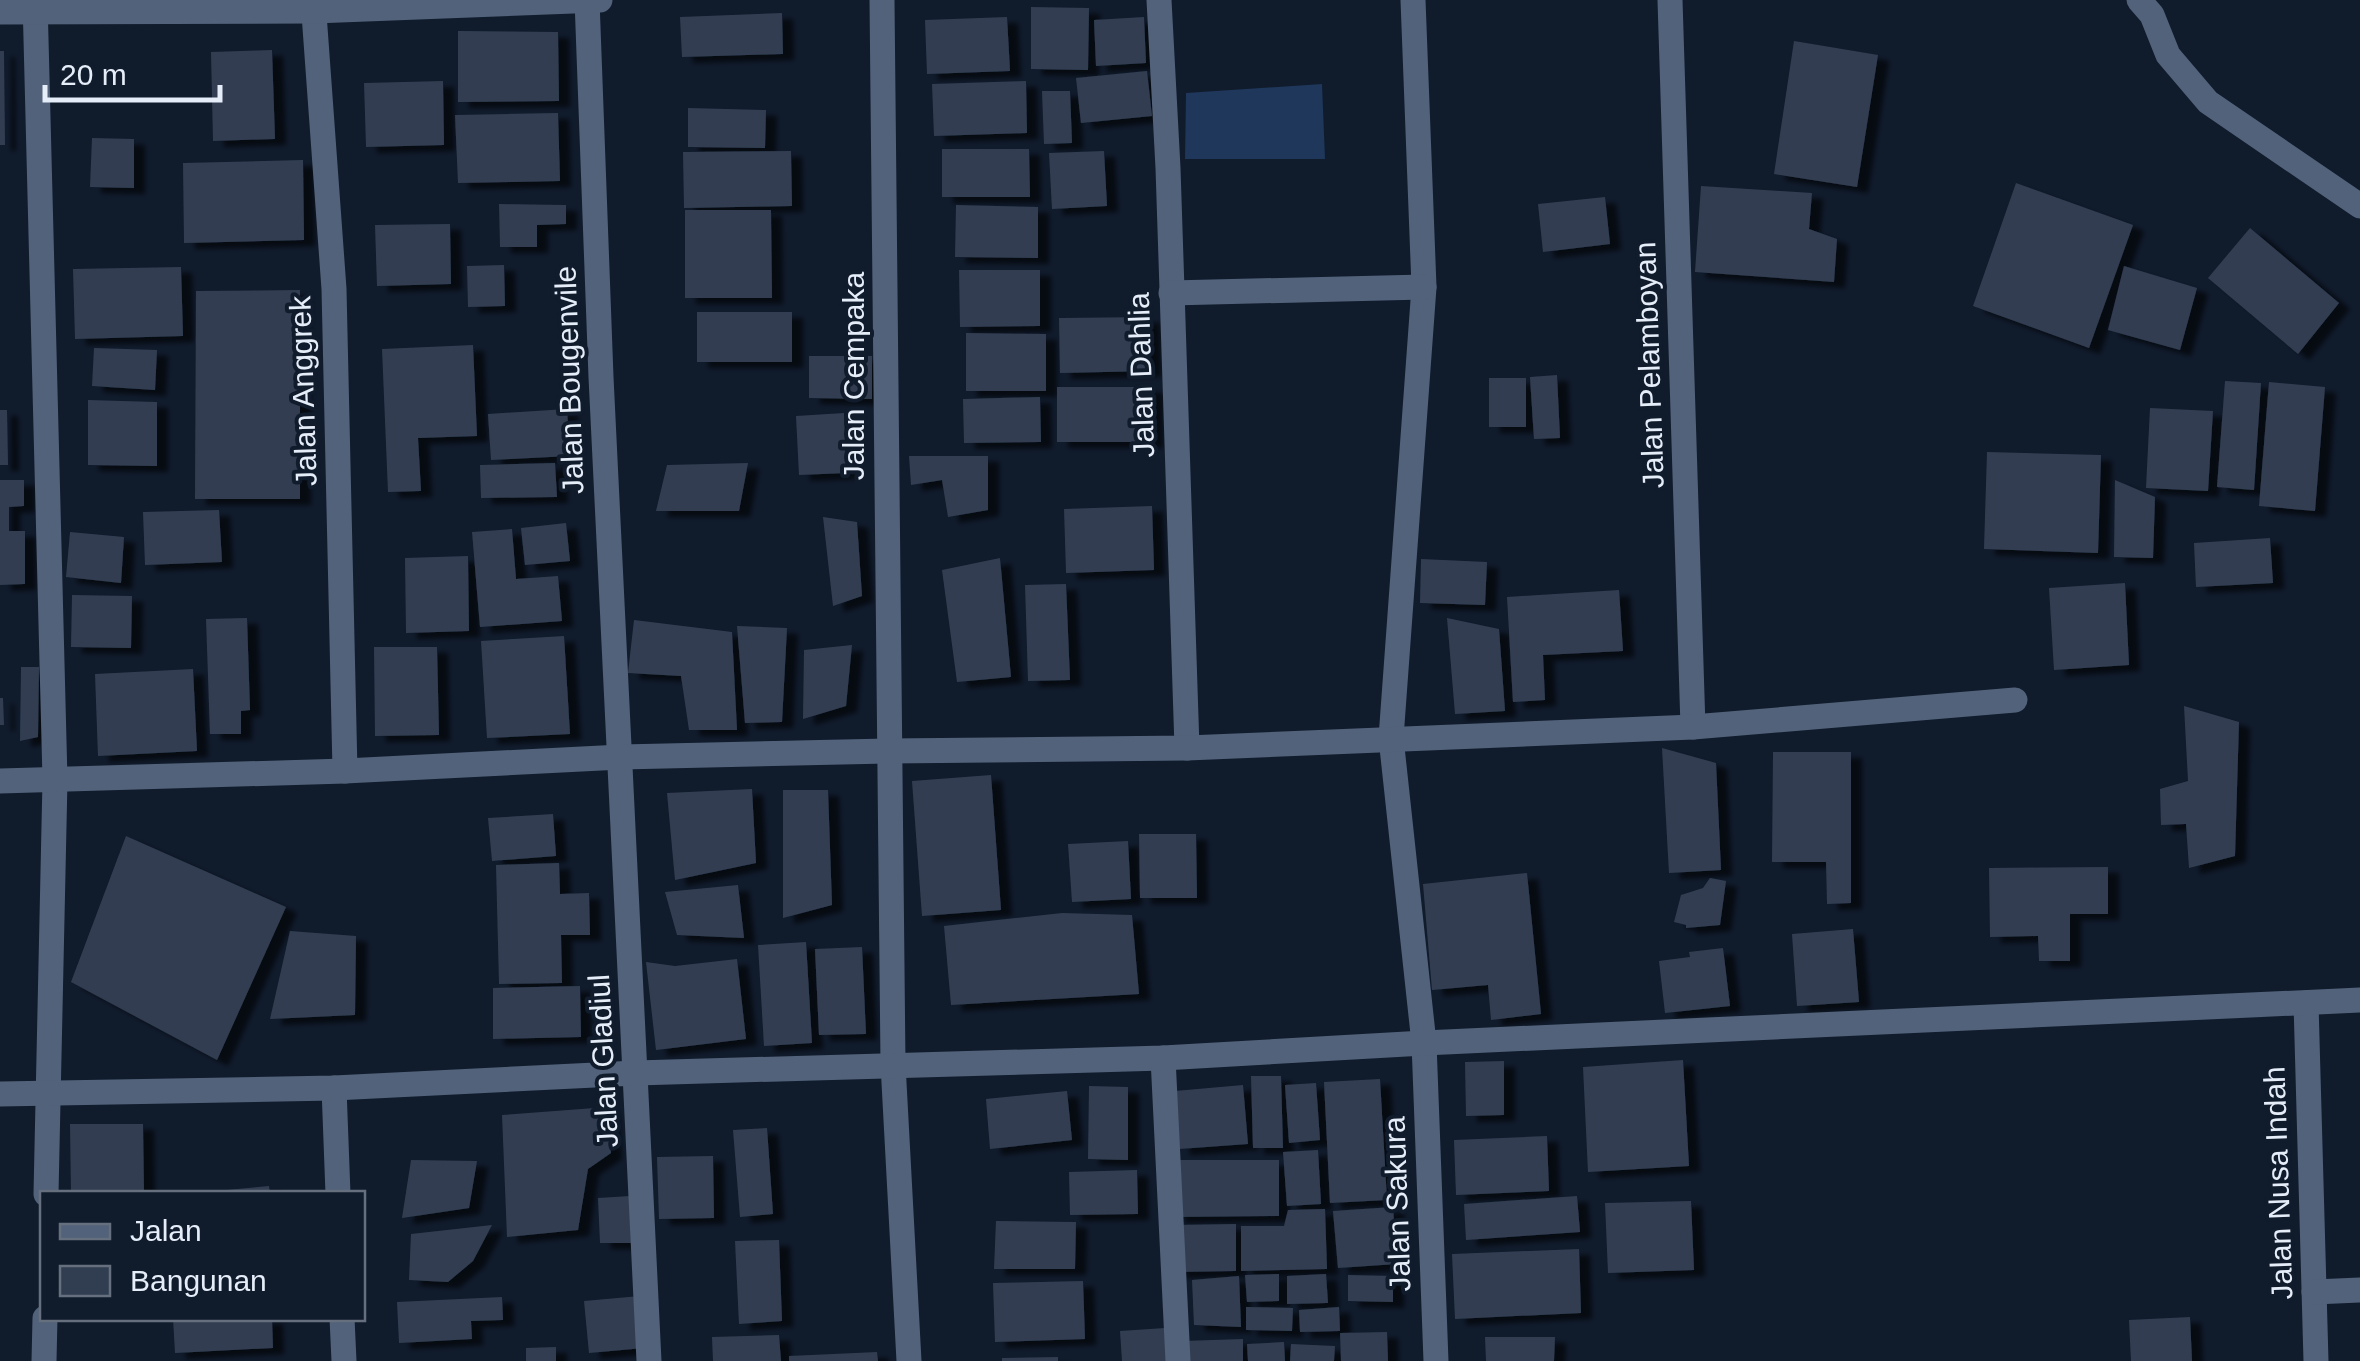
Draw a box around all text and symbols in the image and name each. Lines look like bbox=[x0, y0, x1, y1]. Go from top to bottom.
scale bar bbox=[45, 40, 220, 102]
text: 20 m bbox=[60, 58, 127, 91]
street label: Jalan Pelamboyan bbox=[1628, 241, 1670, 489]
street label: Jalan Bougenvile bbox=[549, 265, 589, 495]
street label: Jalan Cempaka bbox=[837, 271, 870, 480]
street label: Jalan Dahlia bbox=[1122, 292, 1160, 458]
street label: Jalan Anggrek bbox=[283, 294, 323, 487]
street label: Jalan Gladiul bbox=[582, 974, 624, 1148]
street label: Jalan Nusa Indah bbox=[2257, 1066, 2299, 1300]
street label: Jalan Sakura bbox=[1377, 1116, 1417, 1292]
legend bbox=[40, 1191, 365, 1321]
text: Jalan bbox=[130, 1214, 202, 1247]
text: Bangunan bbox=[130, 1264, 267, 1297]

